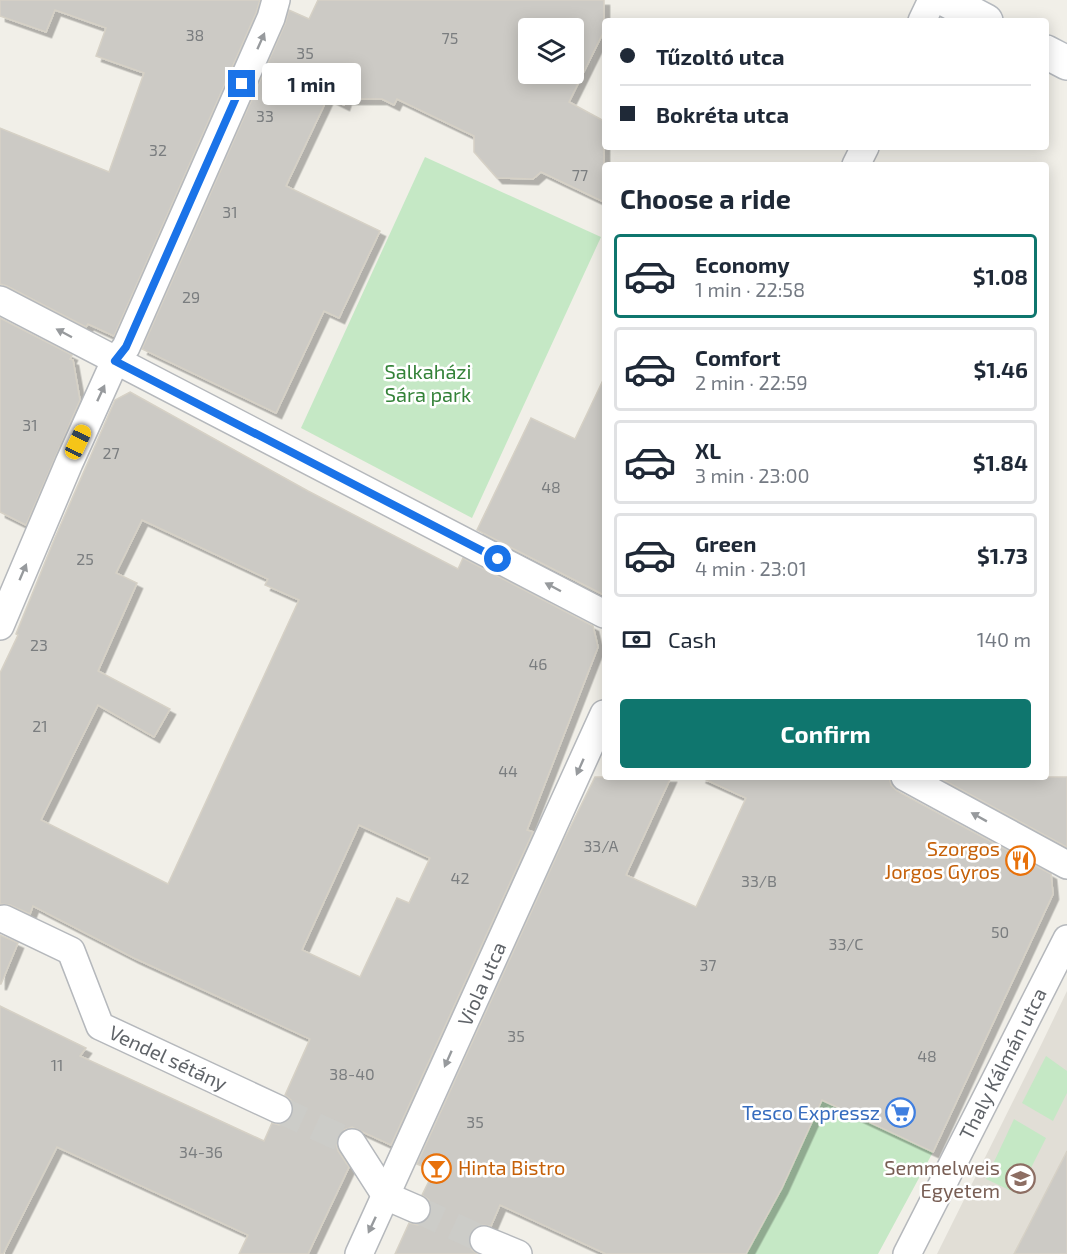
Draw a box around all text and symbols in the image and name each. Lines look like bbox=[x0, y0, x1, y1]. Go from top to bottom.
map controls bbox=[518, 18, 584, 84]
button: layers bbox=[518, 18, 584, 84]
house number: 38 bbox=[186, 25, 204, 44]
house number: 75 bbox=[442, 28, 458, 47]
one-way arrow bbox=[256, 31, 266, 49]
house number: 35 bbox=[296, 43, 314, 62]
text: Tűzoltó utca bbox=[656, 43, 785, 69]
callout: 1 min bbox=[263, 63, 362, 105]
route end bbox=[228, 70, 255, 97]
text: 1 min bbox=[287, 72, 336, 96]
text: Bokréta utca bbox=[656, 101, 789, 127]
house number: 33 bbox=[256, 106, 274, 125]
house number: 32 bbox=[149, 140, 167, 159]
house number: 77 bbox=[572, 165, 588, 184]
text: Choose a ride bbox=[620, 182, 791, 214]
house number: 31 bbox=[222, 202, 238, 221]
icon: car bbox=[623, 249, 677, 303]
text: Economy bbox=[695, 251, 790, 277]
text: $1.08 bbox=[973, 263, 1028, 289]
text: 1 min · 22:58 bbox=[695, 277, 805, 301]
house number: 29 bbox=[182, 287, 200, 306]
one-way arrow bbox=[55, 328, 72, 338]
icon: car bbox=[623, 342, 677, 396]
text: Comfort bbox=[695, 344, 780, 370]
text: $1.46 bbox=[973, 356, 1028, 382]
park label: Salkaházi Sára park bbox=[384, 359, 472, 406]
text: 2 min · 22:59 bbox=[695, 370, 808, 394]
one-way arrow bbox=[96, 384, 105, 401]
house number: 31 bbox=[22, 415, 38, 434]
car bbox=[62, 422, 94, 462]
icon: car bbox=[623, 435, 677, 489]
text: XL bbox=[695, 437, 721, 463]
house number: 27 bbox=[102, 443, 120, 462]
text: $1.84 bbox=[973, 449, 1028, 475]
text: 3 min · 23:00 bbox=[695, 463, 810, 487]
house number: 48 bbox=[541, 477, 561, 496]
icon: car bbox=[623, 528, 677, 582]
text: Green bbox=[695, 530, 757, 556]
text: $1.73 bbox=[977, 542, 1028, 568]
route start bbox=[484, 545, 511, 572]
house number: 25 bbox=[76, 549, 94, 568]
text: 4 min · 23:01 bbox=[695, 556, 807, 580]
one-way arrow bbox=[18, 562, 28, 580]
one-way arrow bbox=[544, 582, 561, 592]
icon: cash bbox=[620, 623, 653, 656]
text: Cash bbox=[668, 626, 717, 652]
text: 140 m bbox=[977, 627, 1031, 651]
house number: 23 bbox=[30, 635, 48, 654]
house number: 46 bbox=[529, 654, 548, 673]
button: Confirm bbox=[620, 699, 1031, 768]
house number: 21 bbox=[32, 716, 48, 735]
one-way arrow bbox=[576, 759, 585, 776]
house number: 44 bbox=[498, 761, 518, 780]
one-way arrow bbox=[970, 812, 987, 822]
house number: 33/A bbox=[583, 836, 619, 855]
place label: Szorgos Jorgos Gyros bbox=[884, 836, 1000, 883]
restaurant icon: Szorgos Jorgos Gyros bbox=[1005, 844, 1037, 876]
house number: 42 bbox=[451, 868, 469, 887]
house number: 33/B bbox=[741, 871, 777, 890]
house number: 50 bbox=[991, 922, 1009, 941]
house number: 33/C bbox=[829, 934, 863, 953]
street label: Viola utca bbox=[452, 938, 510, 1029]
house number: 37 bbox=[699, 955, 717, 974]
street label: Thaly Kálmán utca bbox=[953, 984, 1051, 1144]
street label: Vendel sétány bbox=[106, 1019, 232, 1095]
house number: 35 bbox=[507, 1026, 525, 1045]
house number: 48 bbox=[917, 1046, 937, 1065]
one-way arrow bbox=[443, 1051, 452, 1068]
house number: 11 bbox=[51, 1055, 63, 1074]
house number: 38-40 bbox=[329, 1064, 375, 1083]
supermarket icon: Tesco Expressz bbox=[885, 1097, 917, 1129]
place label: Tesco Expressz bbox=[742, 1100, 880, 1124]
house number: 35 bbox=[466, 1112, 484, 1131]
house number: 34-36 bbox=[179, 1142, 223, 1161]
bar icon: Hinta Bistro bbox=[421, 1152, 453, 1184]
place label: Hinta Bistro bbox=[458, 1155, 565, 1179]
place label: Semmelweis Egyetem bbox=[884, 1155, 1000, 1202]
school or university icon: Semmelweis Egyetem bbox=[1005, 1163, 1037, 1195]
one-way arrow bbox=[368, 1217, 377, 1234]

